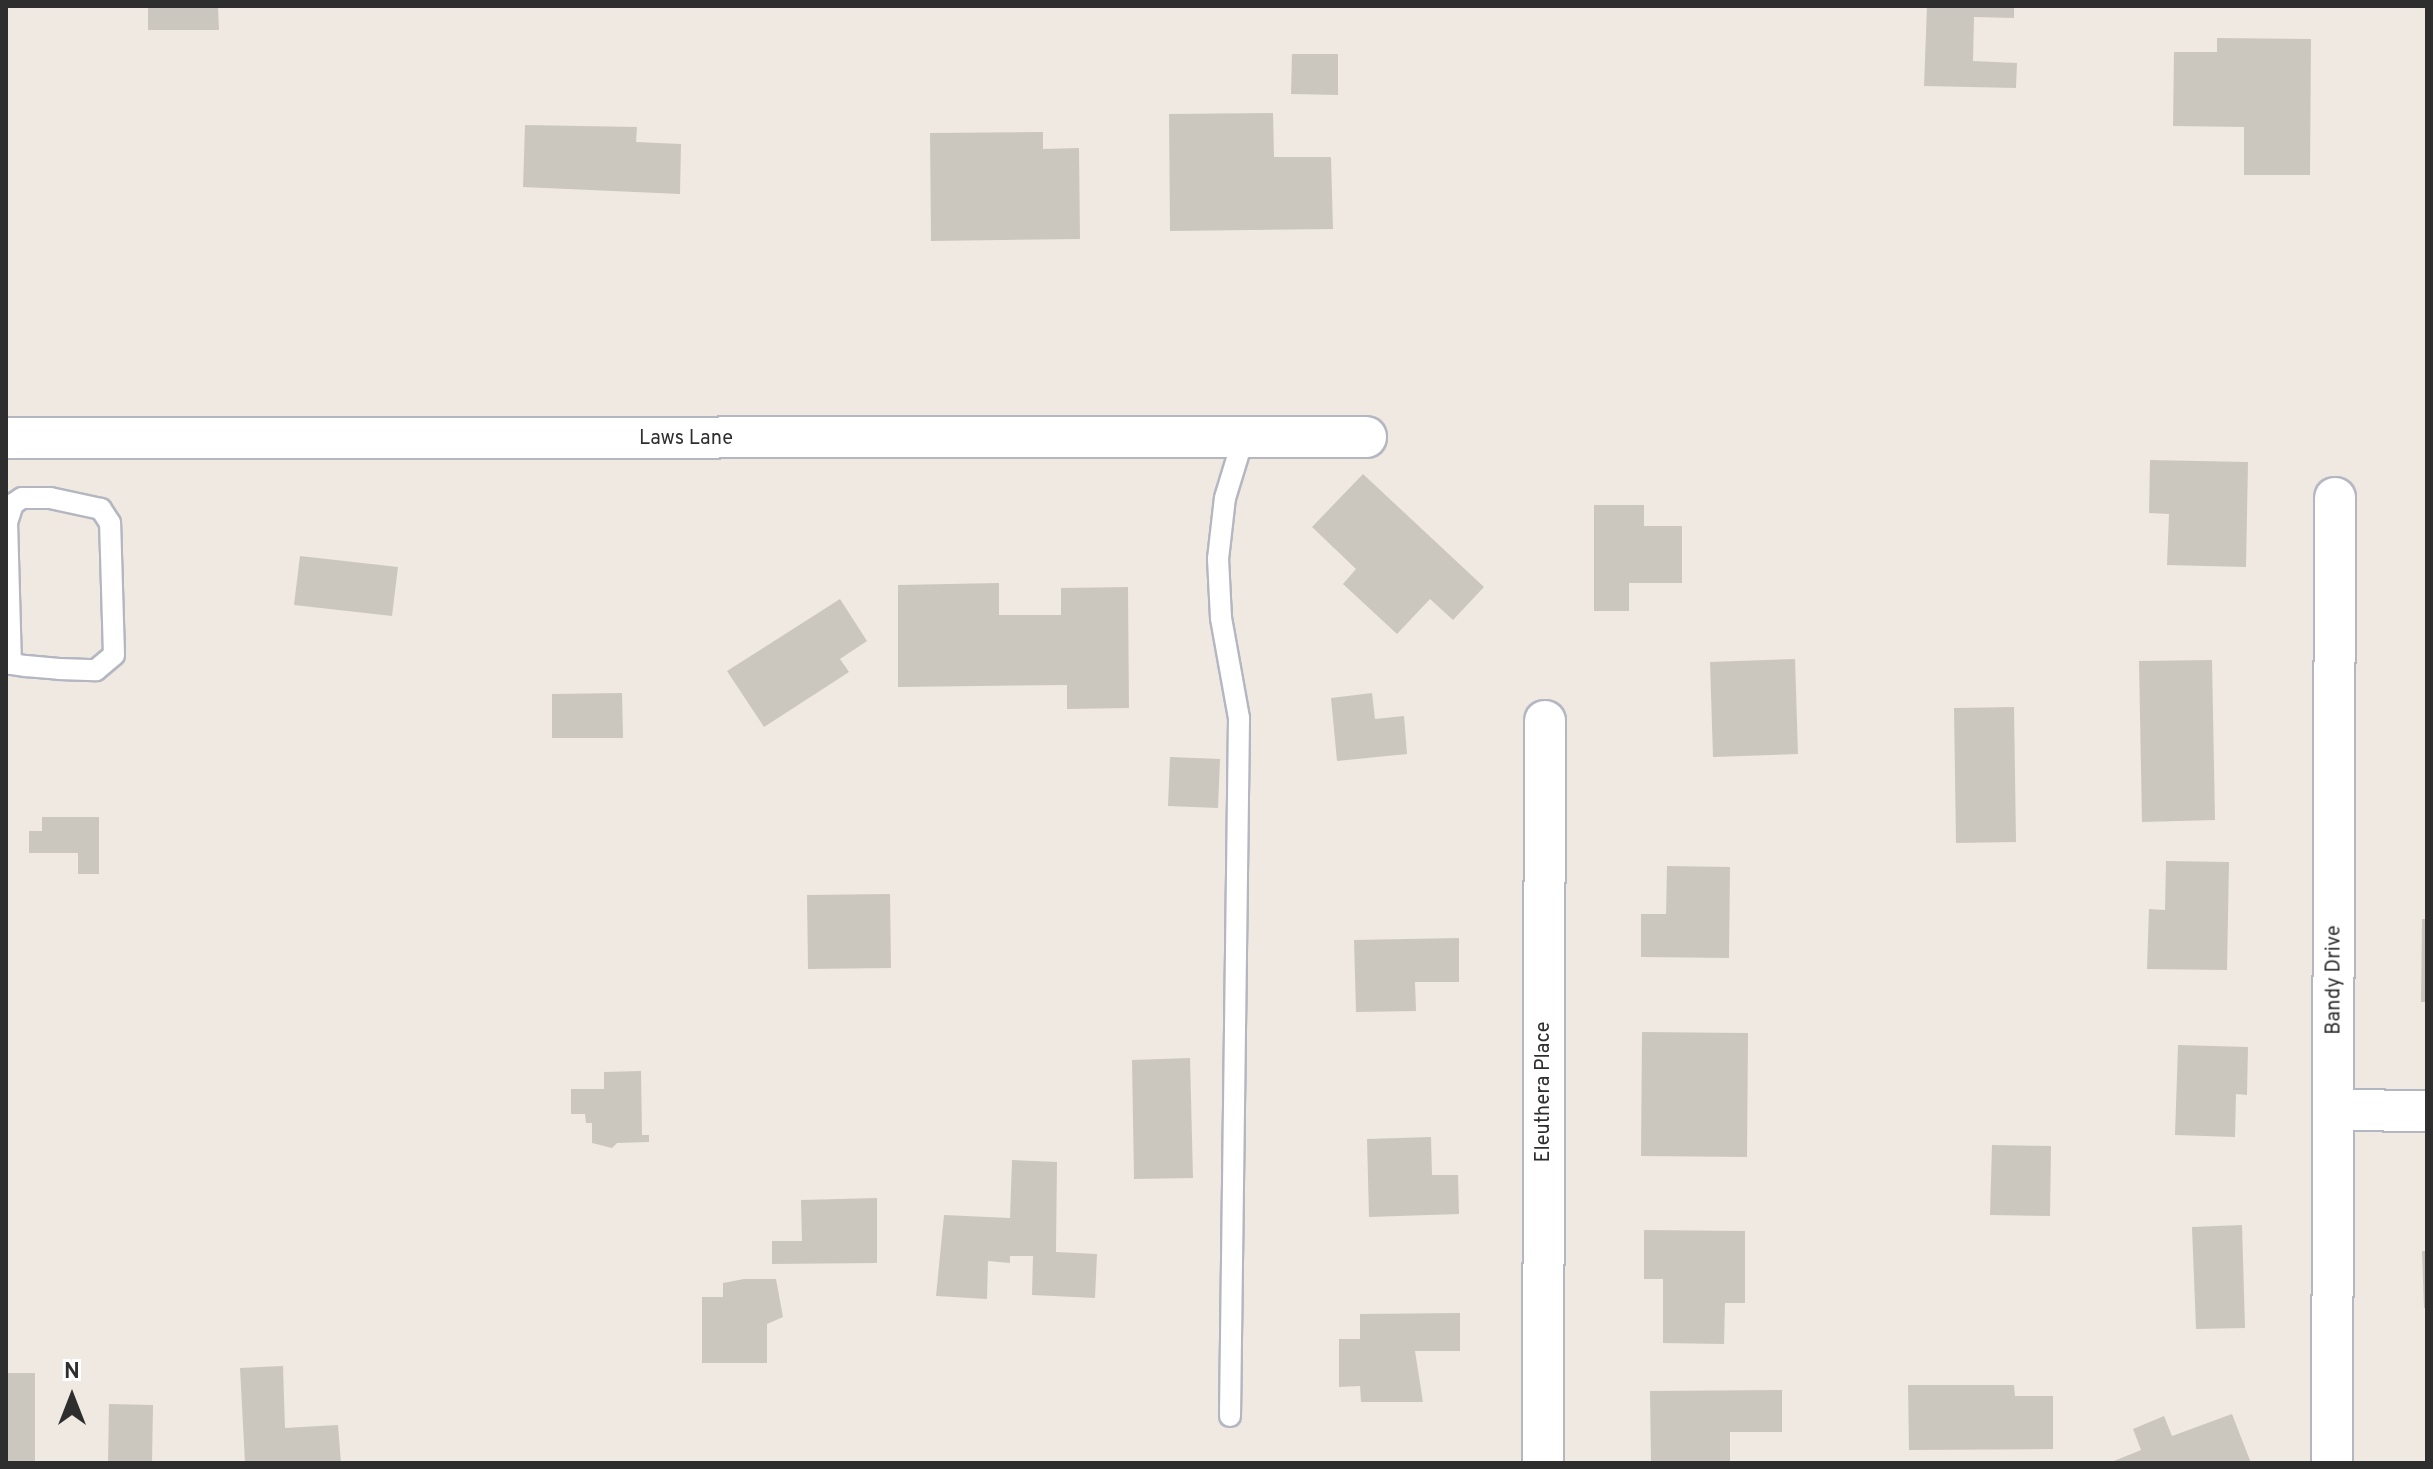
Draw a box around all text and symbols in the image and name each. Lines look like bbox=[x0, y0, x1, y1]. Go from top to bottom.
street label: Laws Lane bbox=[639, 427, 733, 451]
street label: Bandy Drive bbox=[2323, 925, 2347, 1035]
street label: Eleuthera Place bbox=[1532, 1021, 1556, 1163]
north arrow bbox=[32, 1357, 112, 1437]
text: N bbox=[64, 1359, 80, 1386]

